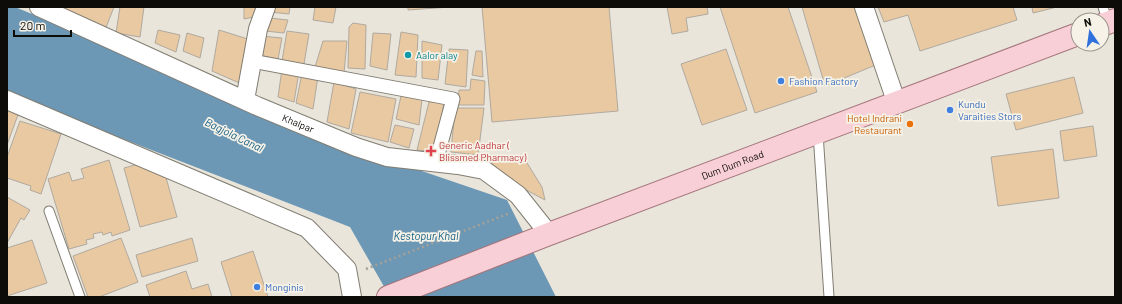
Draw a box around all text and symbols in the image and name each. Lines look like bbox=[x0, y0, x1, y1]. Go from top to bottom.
scale bar bbox=[14, 12, 71, 38]
north arrow bbox=[1070, 12, 1110, 52]
text: N bbox=[1083, 15, 1093, 29]
text: 20 m bbox=[20, 18, 46, 32]
place label: Aalor alay bbox=[416, 49, 458, 61]
marker: Aalor alay bbox=[403, 50, 413, 60]
place label: Fashion Factory bbox=[789, 75, 859, 87]
marker: Fashion Factory bbox=[776, 76, 786, 86]
place label: Kundu Varaities Stors bbox=[958, 98, 1021, 122]
marker: Kundu Varaities Stors bbox=[945, 105, 955, 115]
street label: Khalpar bbox=[281, 111, 316, 135]
place label: Hotel Indrani Restaurant bbox=[847, 112, 902, 136]
water label: Bagjola Canal bbox=[203, 115, 266, 154]
marker: Hotel Indrani Restaurant bbox=[905, 119, 915, 129]
place label: Generic Aadhar ( Blissmed Pharmacy) bbox=[439, 139, 527, 163]
marker: Generic Aadhar ( Blissmed Pharmacy) bbox=[426, 146, 436, 156]
street label: Dum Dum Road bbox=[700, 147, 765, 182]
water label: Kestopur Khal bbox=[394, 229, 459, 242]
place label: Monginis bbox=[265, 281, 304, 293]
marker: Monginis bbox=[252, 282, 262, 292]

